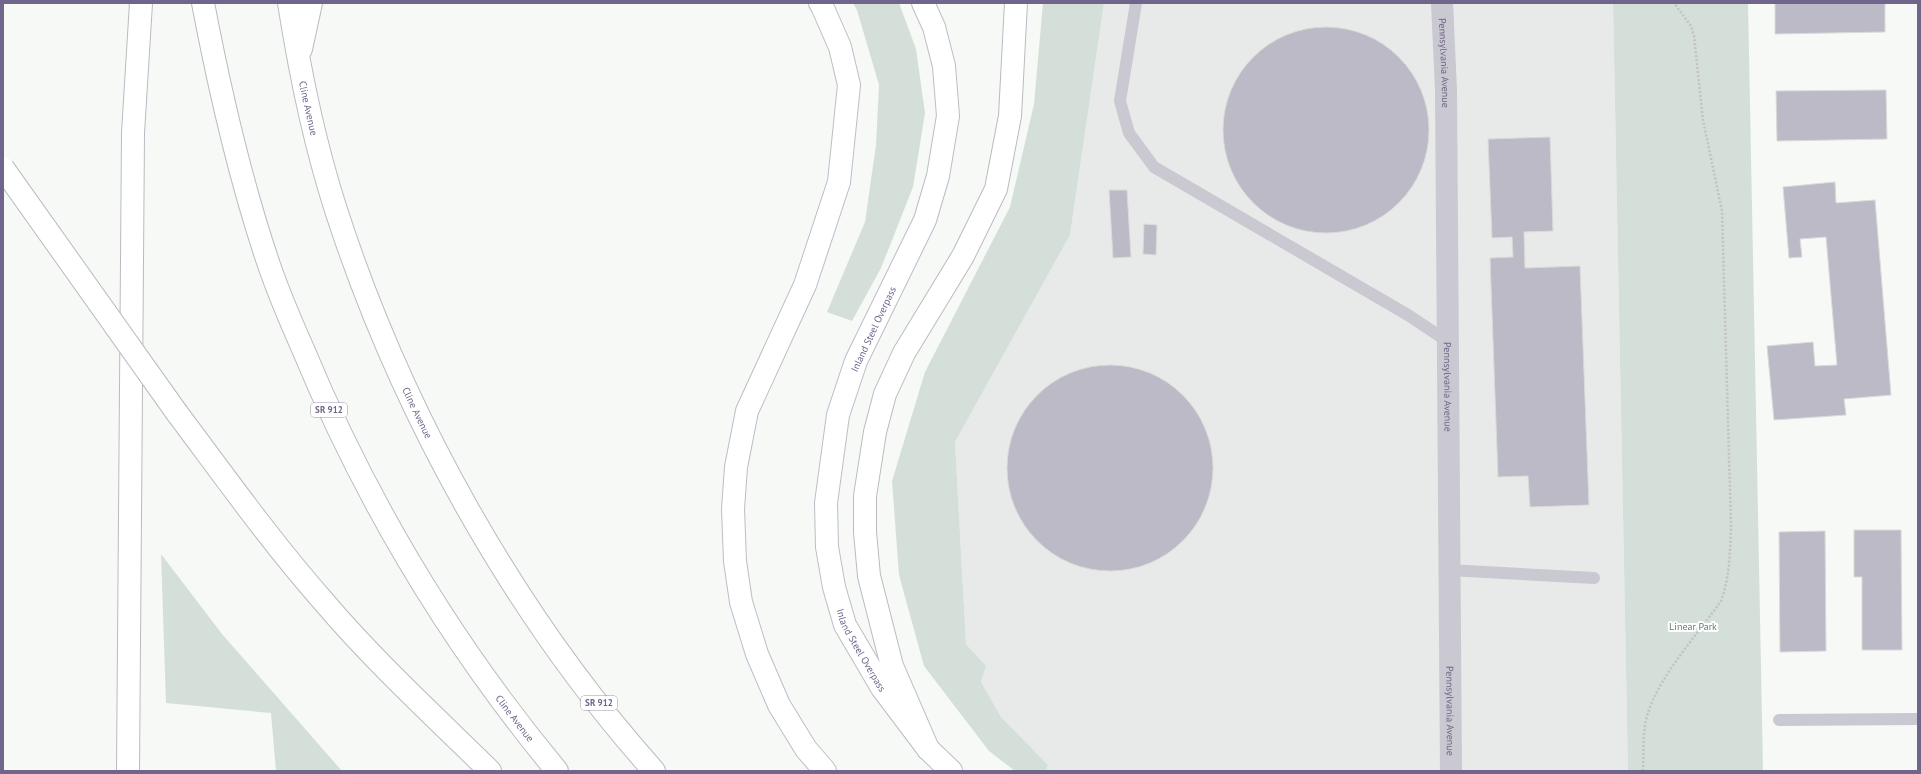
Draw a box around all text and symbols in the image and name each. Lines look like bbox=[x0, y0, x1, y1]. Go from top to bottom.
street label: Pennsylvania Avenue bbox=[1436, 18, 1452, 108]
street label: Cline Avenue bbox=[296, 80, 321, 137]
street label: Inland Steel Overpass bbox=[848, 284, 899, 374]
street label: Pennsylvania Avenue bbox=[1441, 342, 1455, 432]
street label: Cline Avenue bbox=[399, 385, 435, 441]
road number: SR 912 bbox=[311, 403, 347, 417]
street label: Inland Steel Overpass bbox=[834, 607, 889, 695]
park label: Linear Park bbox=[1669, 620, 1717, 633]
street label: Pennsylvania Avenue bbox=[1443, 666, 1457, 756]
street label: Cline Avenue bbox=[493, 692, 537, 744]
road number: SR 912 bbox=[581, 696, 617, 710]

